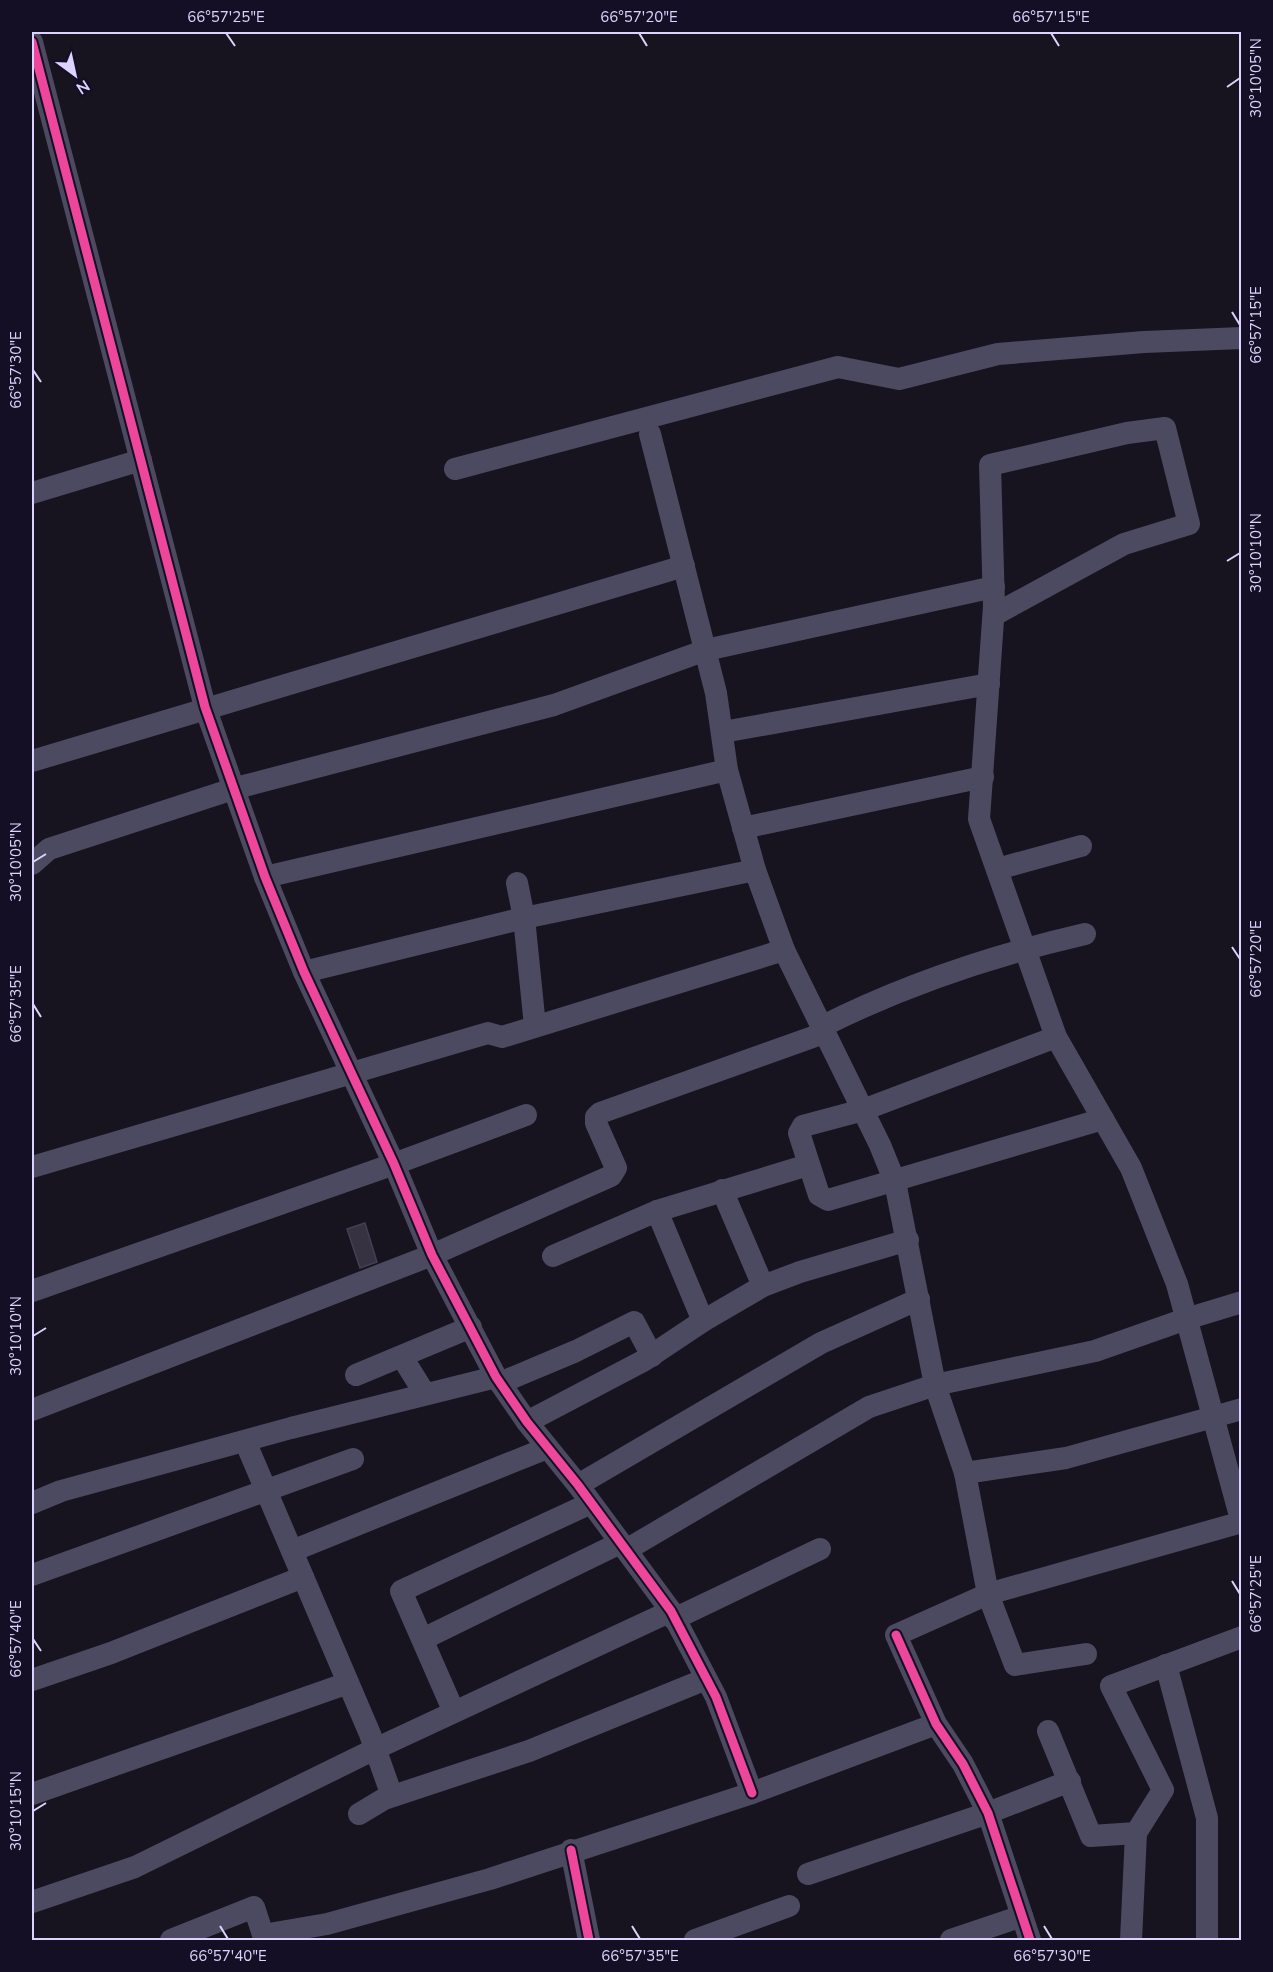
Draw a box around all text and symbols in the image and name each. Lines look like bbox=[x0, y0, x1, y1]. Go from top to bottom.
text: 66°57'25"E bbox=[187, 7, 265, 27]
text: 66°57'20"E bbox=[600, 7, 678, 27]
text: 66°57'15"E bbox=[1012, 7, 1090, 27]
text: 30°10'05"N bbox=[1246, 38, 1266, 118]
north arrow bbox=[45, 45, 105, 105]
text: N bbox=[72, 74, 94, 99]
text: 66°57'15"E bbox=[1246, 286, 1266, 364]
text: 66°57'30"E bbox=[6, 331, 26, 409]
text: 30°10'10"N bbox=[1246, 513, 1266, 593]
text: 30°10'05"N bbox=[6, 822, 26, 902]
text: 66°57'20"E bbox=[1246, 920, 1266, 998]
text: 66°57'35"E bbox=[6, 965, 26, 1043]
text: 30°10'10"N bbox=[6, 1296, 26, 1376]
text: 66°57'25"E bbox=[1246, 1555, 1266, 1633]
text: 66°57'40"E bbox=[6, 1600, 26, 1678]
text: 30°10'15"N bbox=[6, 1771, 26, 1851]
text: 66°57'40"E bbox=[189, 1946, 267, 1966]
text: 66°57'35"E bbox=[601, 1946, 679, 1966]
text: 66°57'30"E bbox=[1013, 1946, 1091, 1966]

